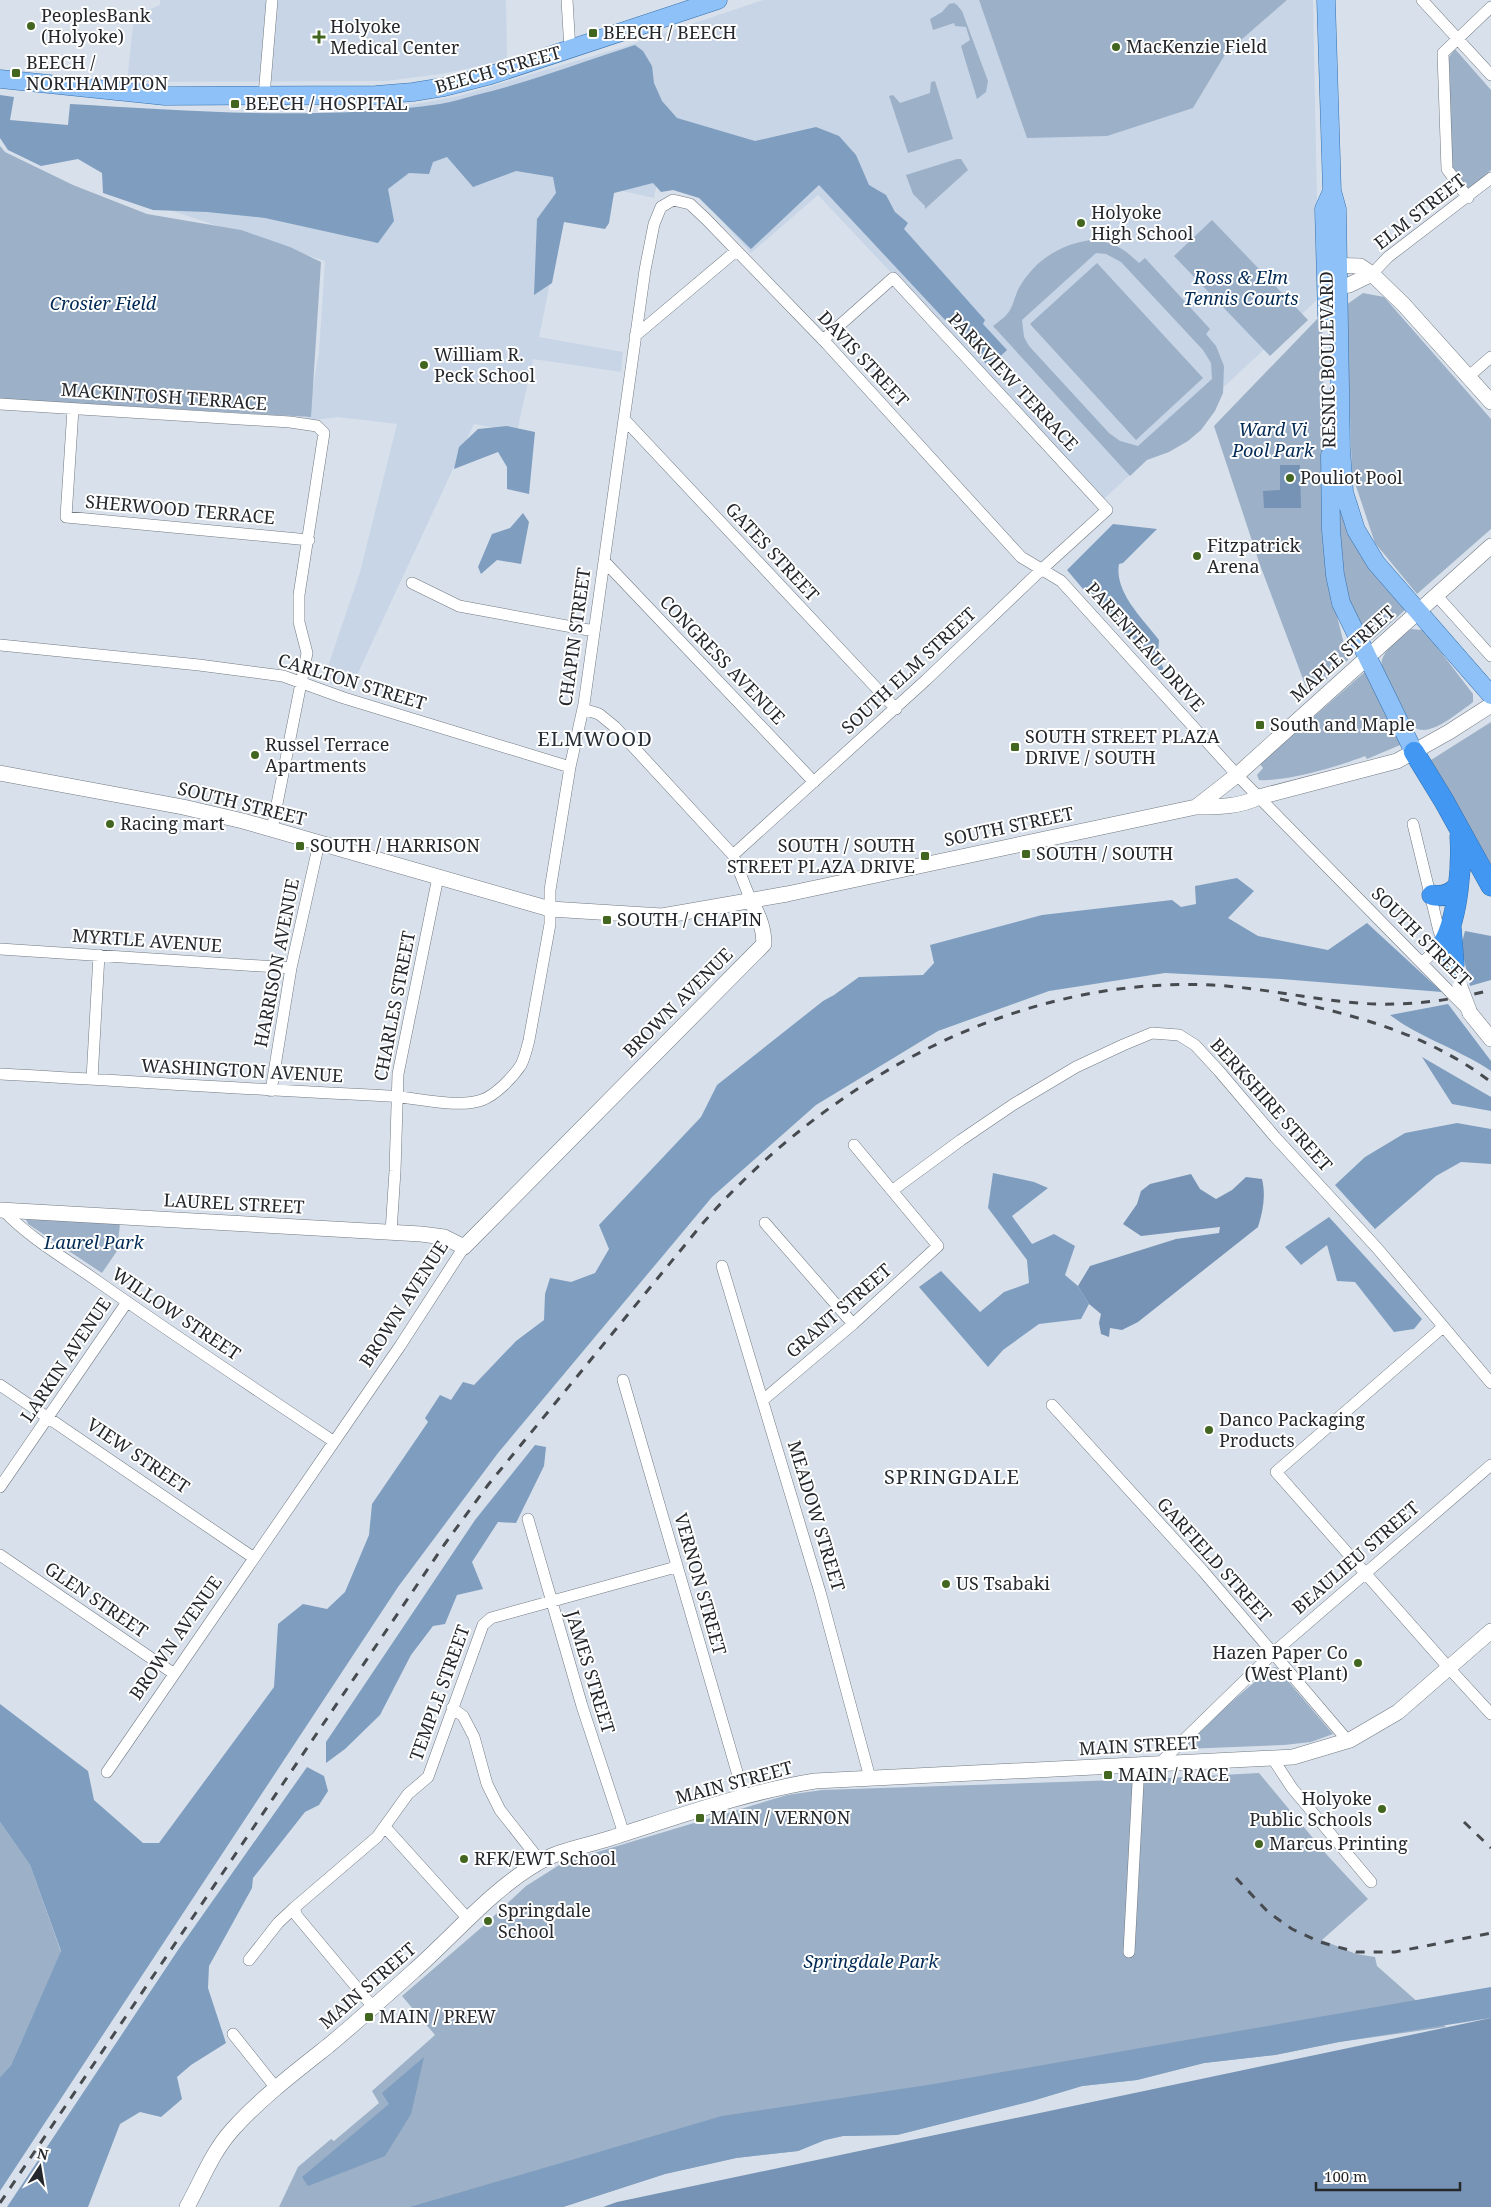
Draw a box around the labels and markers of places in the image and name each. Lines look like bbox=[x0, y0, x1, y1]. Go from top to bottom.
place label: PeoplesBank (Holyoke) bbox=[41, 3, 151, 48]
place label: Holyoke Medical Center bbox=[330, 14, 460, 59]
marker: PeoplesBank (Holyoke) bbox=[25, 20, 37, 32]
place label: BEECH / BEECH bbox=[603, 20, 737, 44]
marker: BEECH / BEECH bbox=[587, 27, 599, 39]
marker: Holyoke Medical Center bbox=[312, 30, 326, 44]
place label: MacKenzie Field bbox=[1126, 34, 1267, 58]
marker: MacKenzie Field bbox=[1110, 41, 1122, 53]
place label: BEECH / NORTHAMPTON bbox=[26, 50, 168, 95]
marker: BEECH / NORTHAMPTON bbox=[10, 67, 22, 79]
place label: BEECH / HOSPITAL bbox=[245, 91, 408, 115]
marker: BEECH / HOSPITAL bbox=[229, 98, 241, 110]
place label: Holyoke High School bbox=[1091, 200, 1194, 245]
marker: Holyoke High School bbox=[1075, 217, 1087, 229]
place label: William R. Peck School bbox=[434, 342, 535, 387]
marker: William R. Peck School bbox=[418, 359, 430, 371]
place label: Pouliot Pool bbox=[1300, 465, 1403, 489]
marker: Pouliot Pool bbox=[1284, 472, 1296, 484]
place label: Fitzpatrick Arena bbox=[1207, 533, 1301, 578]
marker: Fitzpatrick Arena bbox=[1191, 550, 1203, 562]
place label: South and Maple bbox=[1270, 712, 1415, 736]
marker: South and Maple bbox=[1254, 719, 1266, 731]
place label: SOUTH STREET PLAZA DRIVE / SOUTH bbox=[1025, 724, 1220, 769]
place label: Russel Terrace Apartments bbox=[265, 732, 389, 777]
marker: SOUTH STREET PLAZA DRIVE / SOUTH bbox=[1009, 741, 1021, 753]
marker: Russel Terrace Apartments bbox=[249, 749, 261, 761]
place label: Racing mart bbox=[120, 811, 225, 835]
marker: Racing mart bbox=[104, 818, 116, 830]
place label: SOUTH / HARRISON bbox=[310, 833, 480, 857]
place label: SOUTH / SOUTH STREET PLAZA DRIVE bbox=[727, 833, 915, 878]
marker: SOUTH / HARRISON bbox=[294, 840, 306, 852]
place label: SOUTH / SOUTH bbox=[1036, 841, 1173, 865]
marker: SOUTH / SOUTH bbox=[1020, 848, 1032, 860]
marker: SOUTH / SOUTH STREET PLAZA DRIVE bbox=[919, 850, 931, 862]
place label: SOUTH / CHAPIN bbox=[617, 907, 762, 931]
marker: SOUTH / CHAPIN bbox=[601, 914, 613, 926]
place label: Danco Packaging Products bbox=[1219, 1407, 1365, 1452]
marker: Danco Packaging Products bbox=[1203, 1424, 1215, 1436]
place label: US Tsabaki bbox=[956, 1571, 1050, 1595]
marker: US Tsabaki bbox=[940, 1578, 952, 1590]
place label: Hazen Paper Co (West Plant) bbox=[1212, 1640, 1348, 1685]
marker: Hazen Paper Co (West Plant) bbox=[1352, 1657, 1364, 1669]
place label: MAIN / RACE bbox=[1118, 1762, 1229, 1786]
marker: MAIN / RACE bbox=[1102, 1769, 1114, 1781]
place label: Holyoke Public Schools bbox=[1249, 1786, 1372, 1831]
marker: Holyoke Public Schools bbox=[1376, 1803, 1388, 1815]
place label: MAIN / VERNON bbox=[710, 1805, 851, 1829]
marker: MAIN / VERNON bbox=[694, 1812, 706, 1824]
place label: Marcus Printing bbox=[1269, 1831, 1408, 1855]
marker: Marcus Printing bbox=[1253, 1838, 1265, 1850]
place label: RFK/EWT School bbox=[474, 1846, 616, 1870]
marker: RFK/EWT School bbox=[458, 1853, 470, 1865]
place label: Springdale School bbox=[498, 1898, 591, 1943]
marker: Springdale School bbox=[482, 1915, 494, 1927]
place label: MAIN / PREW bbox=[379, 2004, 496, 2028]
marker: MAIN / PREW bbox=[363, 2011, 375, 2023]

